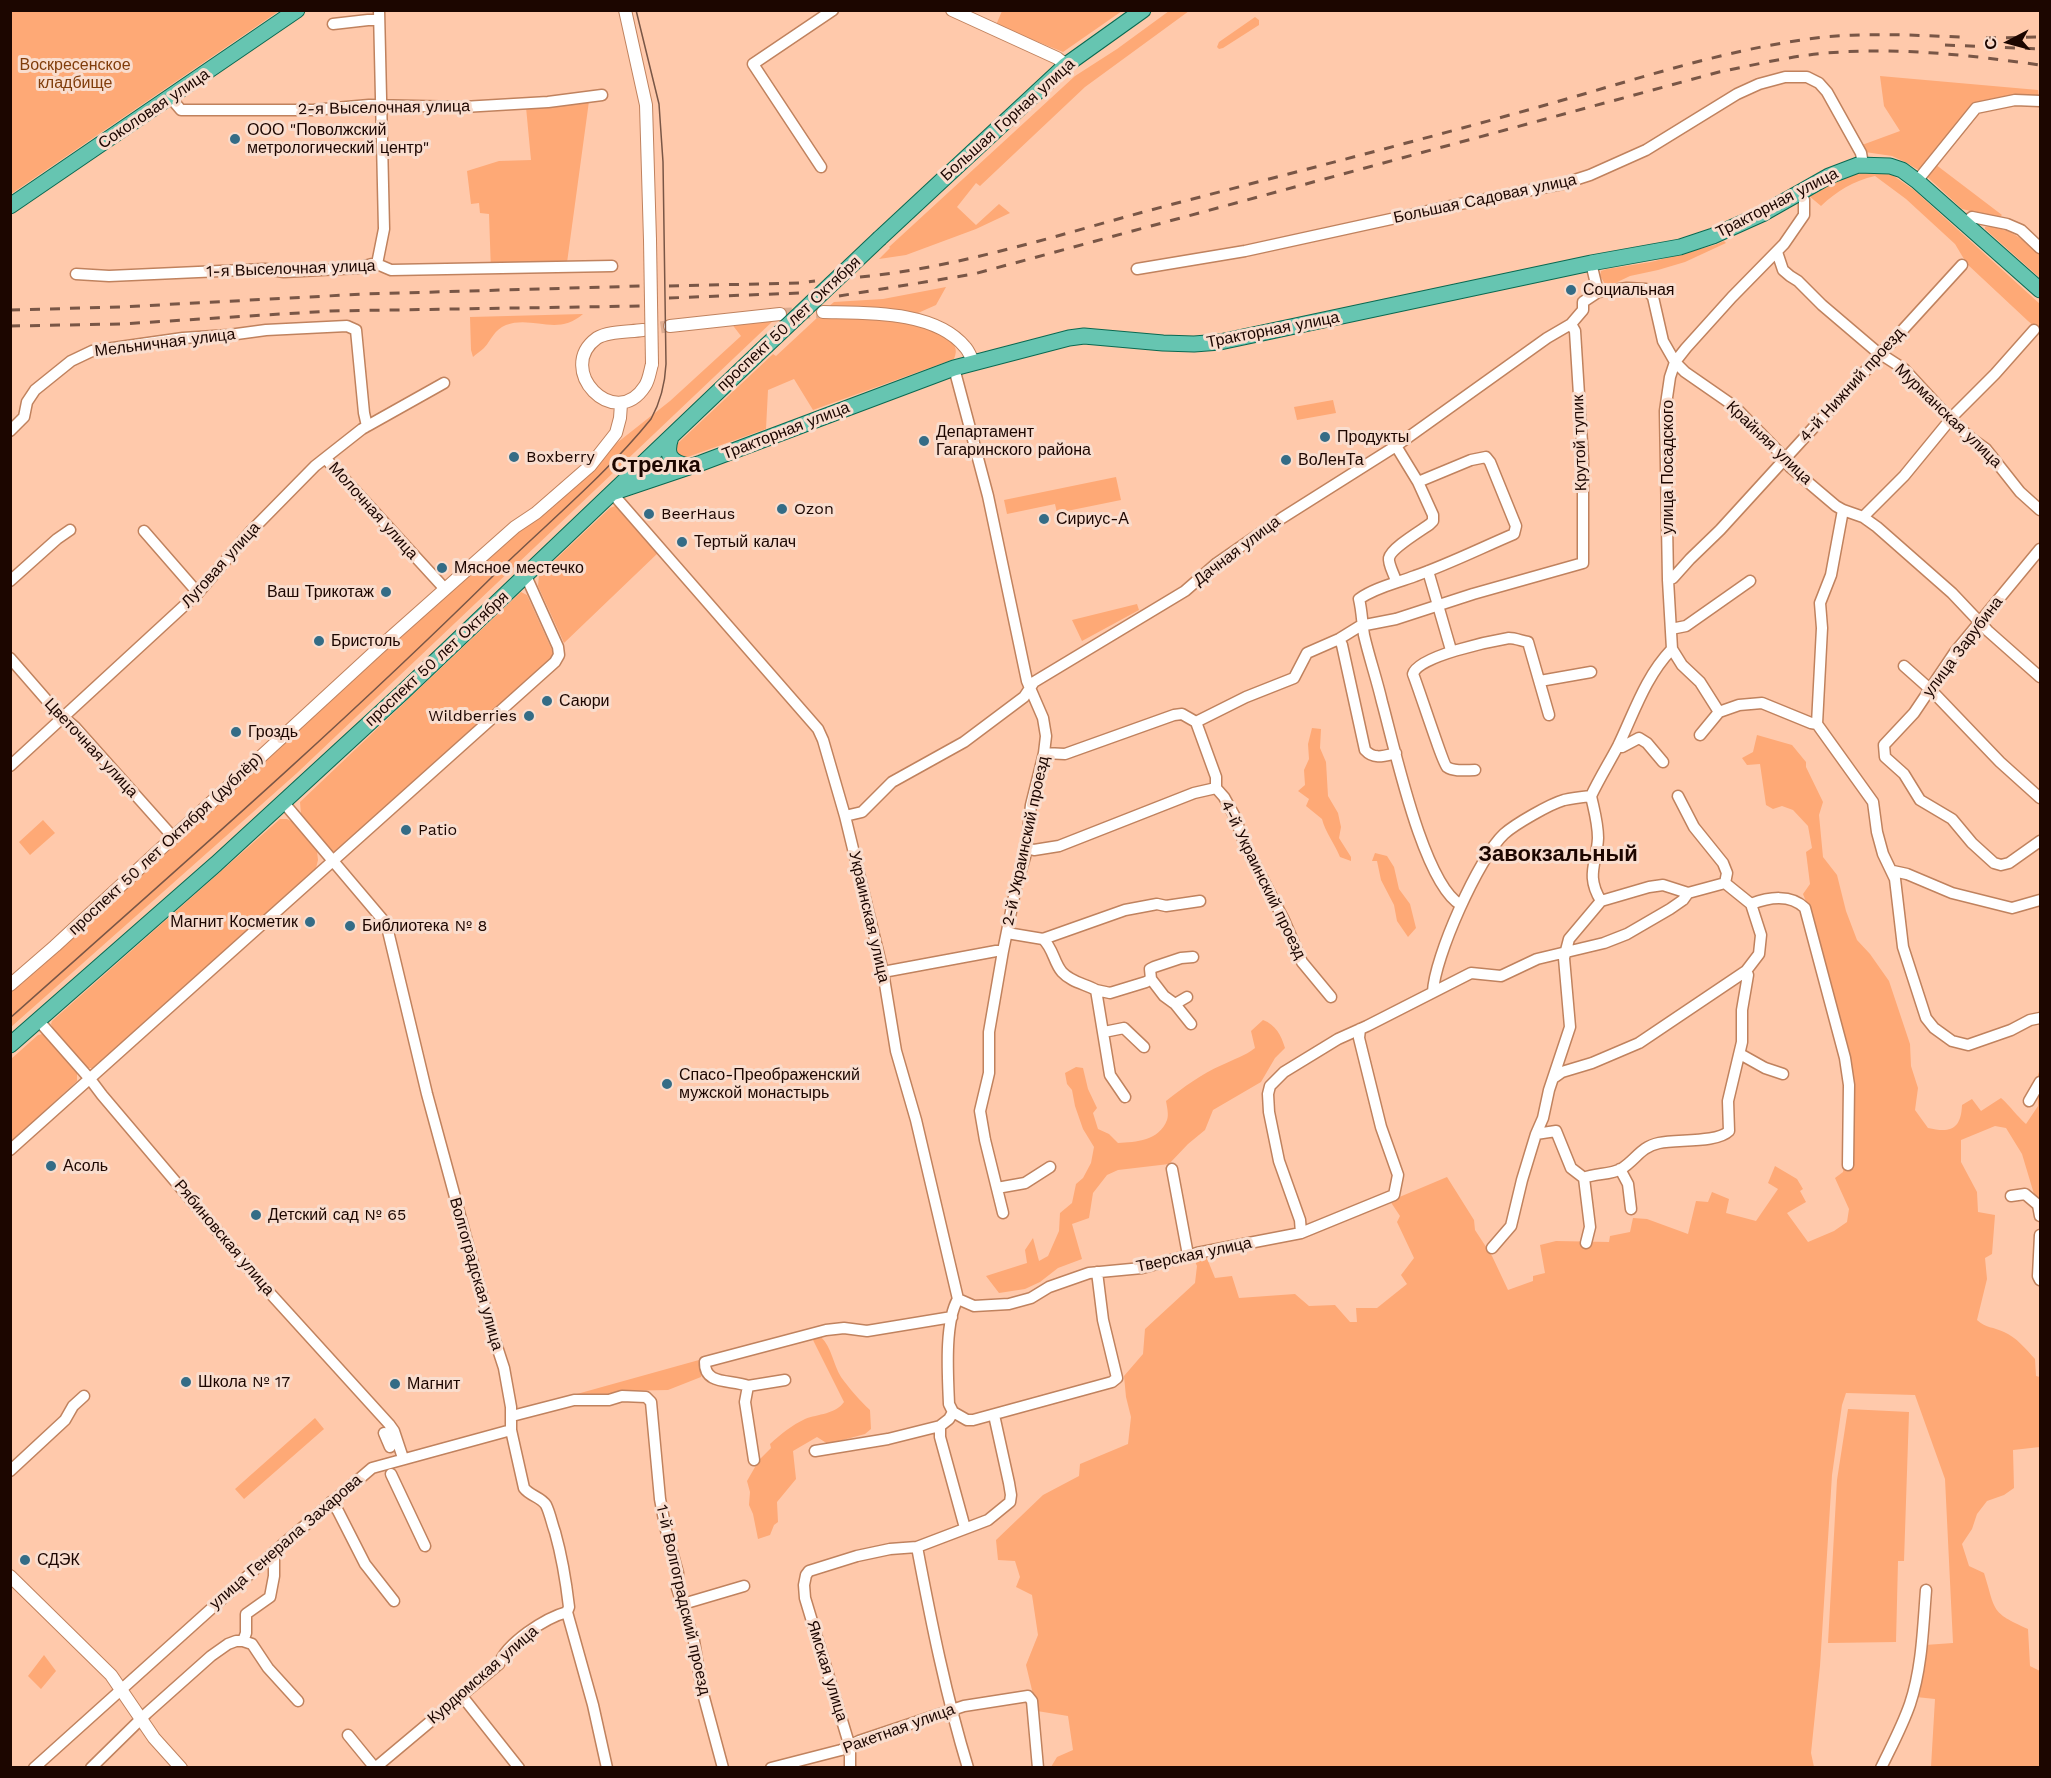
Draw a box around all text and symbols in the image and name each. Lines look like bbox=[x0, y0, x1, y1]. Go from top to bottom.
north arrow bbox=[1979, 12, 2039, 72]
text: С bbox=[1981, 37, 2001, 51]
park label: Воскресенское кладбище bbox=[19, 55, 131, 93]
street label: Большая Горная улица bbox=[937, 55, 1079, 185]
street label: Соколовая улица bbox=[95, 65, 213, 153]
street label: 2-я Выселочная улица bbox=[298, 97, 470, 119]
place label: ООО "Поволжский метрологический центр" bbox=[247, 120, 429, 158]
marker: ООО "Поволжский метрологический центр" bbox=[228, 132, 242, 146]
street label: Тракторная улица bbox=[1713, 164, 1841, 242]
street label: Большая Садовая улица bbox=[1392, 170, 1578, 228]
street label: проспект 50 лет Октября bbox=[713, 252, 865, 396]
street label: 1-я Выселочная улица bbox=[206, 256, 376, 282]
place label: Социальная bbox=[1583, 280, 1675, 300]
marker: Социальная bbox=[1564, 283, 1578, 297]
street label: Тракторная улица bbox=[1205, 308, 1341, 352]
street label: 4-й Нижний проезд bbox=[1796, 324, 1908, 446]
street label: Мельничная улица bbox=[94, 325, 236, 361]
street label: Мурманская улица bbox=[1891, 360, 2005, 472]
street label: Крутой тупик bbox=[1569, 394, 1591, 492]
street label: Крайняя улица bbox=[1722, 397, 1816, 489]
street label: Тракторная улица bbox=[720, 398, 852, 464]
street label: улица Посадского bbox=[1658, 400, 1678, 534]
place label: Департамент Гагаринского района bbox=[936, 422, 1091, 460]
place label: Продукты bbox=[1337, 427, 1409, 447]
marker: Продукты bbox=[1318, 430, 1332, 444]
marker: Департамент Гагаринского района bbox=[917, 434, 931, 448]
place label: Boxberry bbox=[526, 447, 595, 467]
marker: Boxberry bbox=[507, 450, 521, 464]
place label: ВоЛенТа bbox=[1298, 450, 1364, 470]
district label: Стрелка bbox=[611, 453, 701, 479]
marker: ВоЛенТа bbox=[1279, 453, 1293, 467]
street label: Молочная улица bbox=[324, 458, 422, 564]
place label: Ozon bbox=[794, 499, 834, 519]
marker: Ozon bbox=[775, 502, 789, 516]
place label: BeerHaus bbox=[661, 504, 735, 524]
marker: BeerHaus bbox=[642, 507, 656, 521]
place label: Сириус-А bbox=[1056, 509, 1129, 529]
marker: Сириус-А bbox=[1037, 512, 1051, 526]
street label: Дачная улица bbox=[1190, 512, 1284, 590]
street label: Луговая улица bbox=[178, 518, 264, 612]
place label: Тертый калач bbox=[694, 532, 796, 552]
marker: Тертый калач bbox=[675, 535, 689, 549]
place label: Мясное местечко bbox=[454, 558, 584, 578]
marker: Мясное местечко bbox=[435, 561, 449, 575]
place label: Ваш Трикотаж bbox=[267, 582, 374, 602]
marker: Ваш Трикотаж bbox=[379, 585, 393, 599]
street label: проспект 50 лет Октября bbox=[361, 587, 513, 731]
street label: улица Зарубина bbox=[1919, 593, 2007, 701]
place label: Бристоль bbox=[331, 631, 401, 651]
marker: Бристоль bbox=[312, 634, 326, 648]
place label: Саюри bbox=[559, 691, 609, 711]
marker: Саюри bbox=[540, 694, 554, 708]
street label: Цветочная улица bbox=[40, 695, 142, 801]
place label: Wildberries bbox=[428, 706, 517, 726]
marker: Wildberries bbox=[522, 709, 536, 723]
place label: Гроздь bbox=[248, 722, 298, 742]
marker: Гроздь bbox=[229, 725, 243, 739]
street label: проспект 50 лет Октября (дублёр) bbox=[65, 749, 267, 939]
street label: 2-й Украинский проезд bbox=[999, 754, 1053, 928]
street label: 4-й Украинский проезд bbox=[1216, 798, 1310, 962]
place label: Patio bbox=[418, 820, 457, 840]
marker: Patio bbox=[399, 823, 413, 837]
district label: Завокзальный bbox=[1478, 842, 1638, 868]
street label: Украинская улица bbox=[845, 849, 893, 985]
place label: Магнит Косметик bbox=[170, 912, 298, 932]
marker: Магнит Косметик bbox=[303, 915, 317, 929]
place label: Библиотека № 8 bbox=[362, 916, 487, 936]
marker: Библиотека № 8 bbox=[343, 919, 357, 933]
place label: Спасо-Преображенский мужской монастырь bbox=[679, 1065, 860, 1103]
marker: Спасо-Преображенский мужской монастырь bbox=[660, 1077, 674, 1091]
place label: Асоль bbox=[63, 1156, 108, 1176]
marker: Асоль bbox=[44, 1159, 58, 1173]
street label: Рябиновская улица bbox=[170, 1176, 278, 1300]
street label: Волгоградская улица bbox=[445, 1195, 507, 1353]
place label: Детский сад № 65 bbox=[268, 1205, 406, 1225]
marker: Детский сад № 65 bbox=[249, 1208, 263, 1222]
street label: Тверская улица bbox=[1135, 1233, 1253, 1277]
place label: Школа № 17 bbox=[198, 1372, 290, 1392]
place label: Магнит bbox=[407, 1374, 460, 1394]
marker: Школа № 17 bbox=[179, 1375, 193, 1389]
marker: Магнит bbox=[388, 1377, 402, 1391]
street label: улица Генерала Захарова bbox=[206, 1471, 366, 1613]
street label: 1-й Волгоградский проезд bbox=[652, 1503, 714, 1697]
place label: СДЭК bbox=[37, 1550, 80, 1570]
marker: СДЭК bbox=[18, 1553, 32, 1567]
street label: Ямская улица bbox=[802, 1618, 852, 1724]
street label: Курдюмская улица bbox=[424, 1622, 542, 1728]
street label: Ракетная улица bbox=[840, 1700, 958, 1758]

